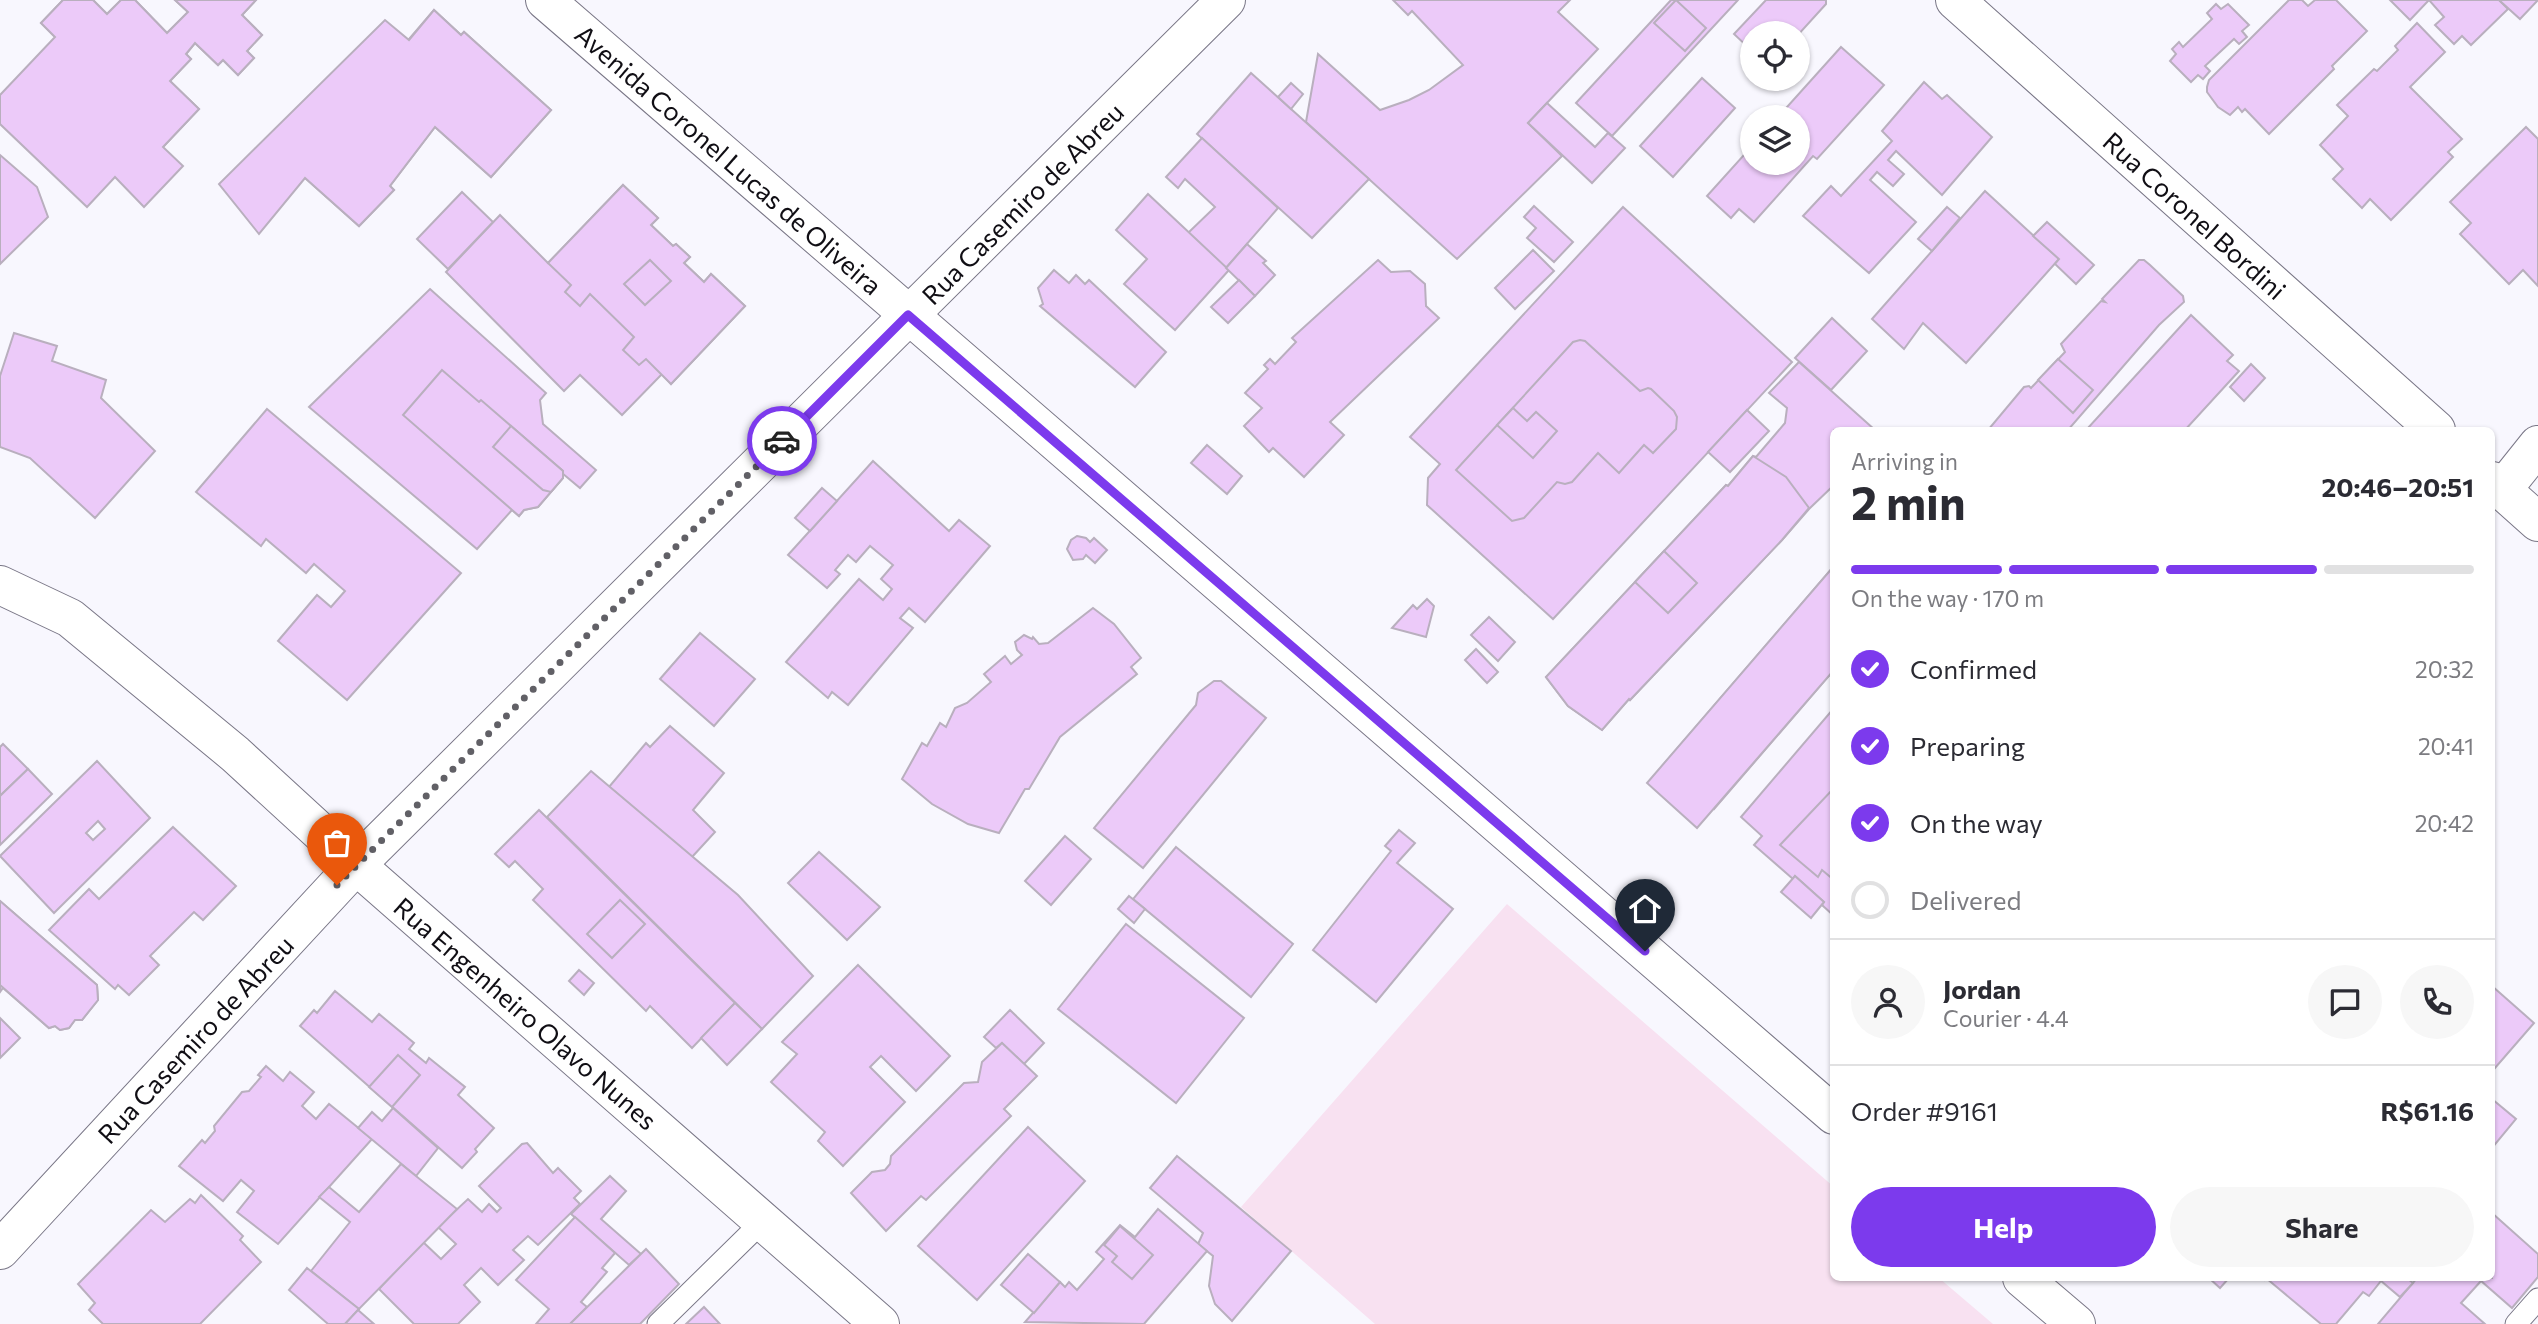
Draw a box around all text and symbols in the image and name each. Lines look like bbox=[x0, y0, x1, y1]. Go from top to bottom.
street label: Avenida Coronel Lucas de Oliveira bbox=[570, 18, 888, 300]
map controls bbox=[1740, 21, 1810, 175]
button: locate bbox=[1740, 21, 1810, 91]
street label: Rua Casemiro de Abreu bbox=[915, 96, 1129, 310]
button: layers bbox=[1740, 105, 1810, 175]
street label: Rua Coronel Bordini bbox=[2097, 125, 2293, 305]
courier bbox=[747, 406, 817, 476]
icon: car bbox=[763, 422, 801, 460]
text: Arriving in bbox=[1851, 447, 1958, 475]
text: 20:46–20:51 bbox=[2322, 471, 2474, 502]
text: 2 min bbox=[1851, 473, 1966, 529]
text: On the way · 170 m bbox=[1851, 584, 2044, 612]
icon: check bbox=[1851, 650, 1889, 688]
text: Confirmed bbox=[1910, 653, 2037, 684]
text: 20:32 bbox=[2415, 655, 2474, 683]
icon: check bbox=[1851, 727, 1889, 765]
text: Preparing bbox=[1910, 730, 2025, 761]
text: 20:41 bbox=[2418, 732, 2474, 760]
icon: check bbox=[1851, 804, 1889, 842]
text: On the way bbox=[1910, 807, 2043, 838]
text: 20:42 bbox=[2415, 809, 2474, 837]
pin bbox=[307, 813, 367, 885]
icon: bag bbox=[318, 824, 356, 862]
pin bbox=[1615, 879, 1675, 951]
text: Delivered bbox=[1910, 884, 2021, 915]
street label: Rua Engenheiro Olavo Nunes bbox=[388, 890, 664, 1136]
icon: home bbox=[1626, 890, 1664, 928]
street label: Rua Casemiro de Abreu bbox=[91, 929, 299, 1149]
button: person bbox=[1851, 965, 1925, 1039]
button: chat bbox=[2308, 965, 2382, 1039]
button: phone bbox=[2400, 965, 2474, 1039]
text: Jordan bbox=[1943, 973, 2021, 1004]
text: Courier · 4.4 bbox=[1943, 1004, 2069, 1032]
text: Order #9161 bbox=[1851, 1095, 1998, 1126]
text: R$61.16 bbox=[2381, 1095, 2474, 1126]
button: Help bbox=[1851, 1187, 2156, 1267]
button: Share bbox=[2170, 1187, 2474, 1267]

